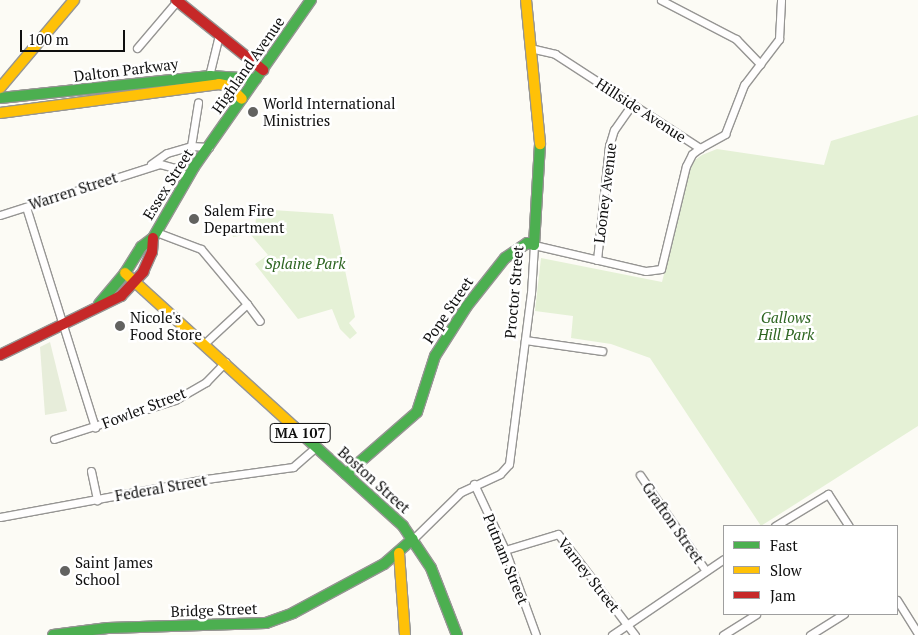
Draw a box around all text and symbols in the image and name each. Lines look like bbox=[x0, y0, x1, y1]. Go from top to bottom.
street label: Highland Avenue bbox=[208, 13, 288, 117]
scale bar bbox=[22, 20, 128, 52]
text: 100 m bbox=[28, 29, 69, 49]
street label: Dalton Parkway bbox=[73, 55, 179, 85]
street label: Hillside Avenue bbox=[592, 74, 690, 146]
place label: World International Ministries bbox=[263, 94, 395, 129]
marker: World International Ministries bbox=[247, 106, 259, 118]
street label: Looney Avenue bbox=[590, 142, 620, 244]
street label: Essex Street bbox=[139, 145, 197, 223]
street label: Warren Street bbox=[26, 168, 120, 214]
place label: Salem Fire Department bbox=[204, 201, 285, 236]
marker: Salem Fire Department bbox=[188, 213, 200, 225]
street label: Proctor Street bbox=[501, 245, 527, 339]
park label: Splaine Park bbox=[265, 255, 345, 273]
street label: Pope Street bbox=[419, 273, 477, 347]
place label: Nicole's Food Store bbox=[130, 308, 202, 343]
park label: Gallows Hill Park bbox=[758, 308, 814, 343]
marker: Nicole's Food Store bbox=[114, 320, 126, 332]
street label: Fowler Street bbox=[99, 384, 189, 432]
road number: MA 107 bbox=[269, 422, 331, 444]
street label: Boston Street bbox=[334, 443, 414, 517]
street label: Federal Street bbox=[114, 471, 208, 505]
street label: Grafton Street bbox=[638, 479, 708, 567]
street label: Putnam Street bbox=[480, 511, 532, 607]
legend bbox=[723, 525, 898, 615]
street label: Varney Street bbox=[554, 534, 624, 616]
text: Fast bbox=[770, 535, 798, 555]
place label: Saint James School bbox=[75, 553, 153, 588]
text: Slow bbox=[770, 560, 802, 580]
marker: Saint James School bbox=[59, 565, 71, 577]
text: Jam bbox=[770, 585, 796, 605]
street label: Bridge Street bbox=[170, 599, 258, 621]

